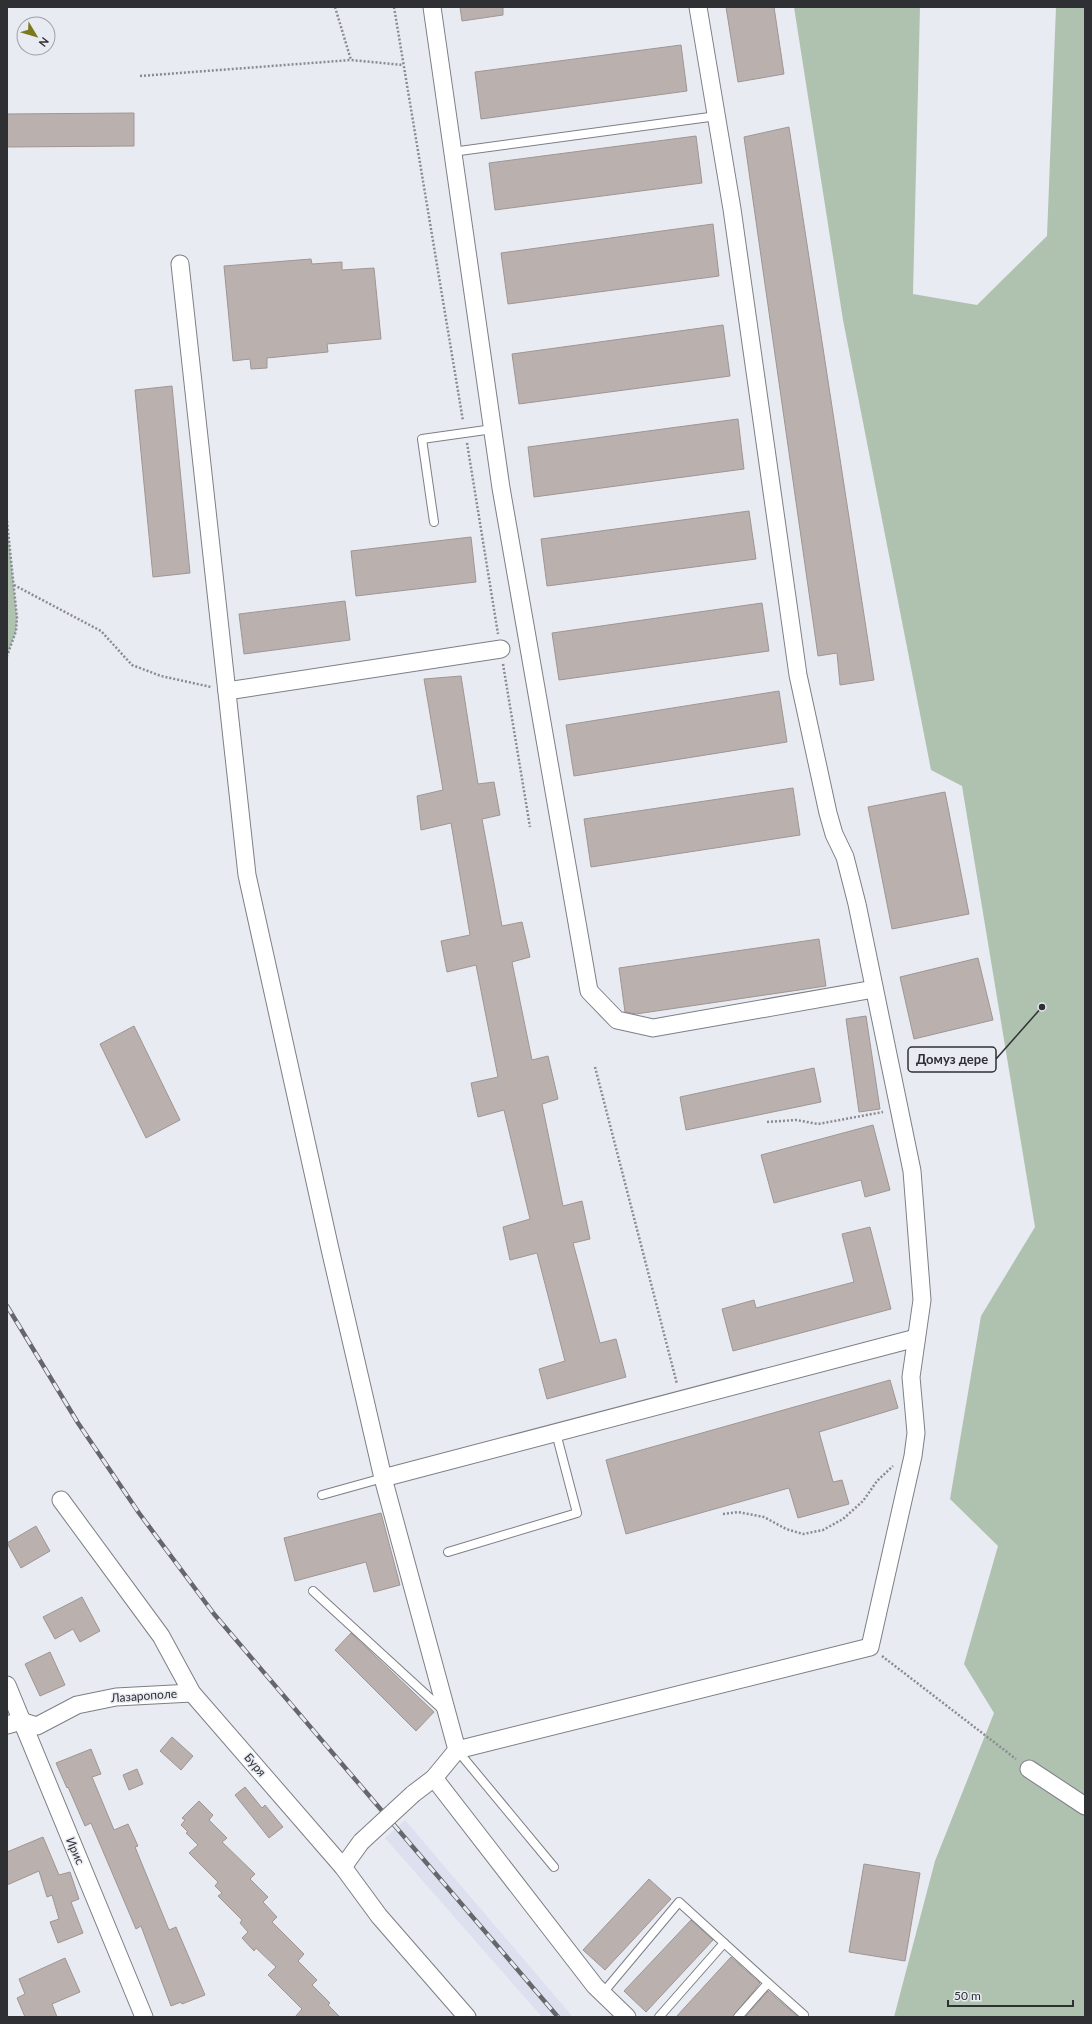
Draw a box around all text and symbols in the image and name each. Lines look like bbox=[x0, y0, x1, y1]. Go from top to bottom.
north arrow bbox=[16, 16, 56, 56]
text: N bbox=[37, 35, 52, 50]
callout: Домуз дере bbox=[908, 1047, 996, 1072]
text: Домуз дере bbox=[916, 1051, 988, 1067]
street label: Лазарополе bbox=[109, 1686, 177, 1705]
street label: Буря bbox=[241, 1750, 270, 1779]
street label: Ирис bbox=[63, 1835, 88, 1867]
scale bar bbox=[948, 1982, 1073, 2008]
text: 50 m bbox=[954, 1988, 981, 2003]

